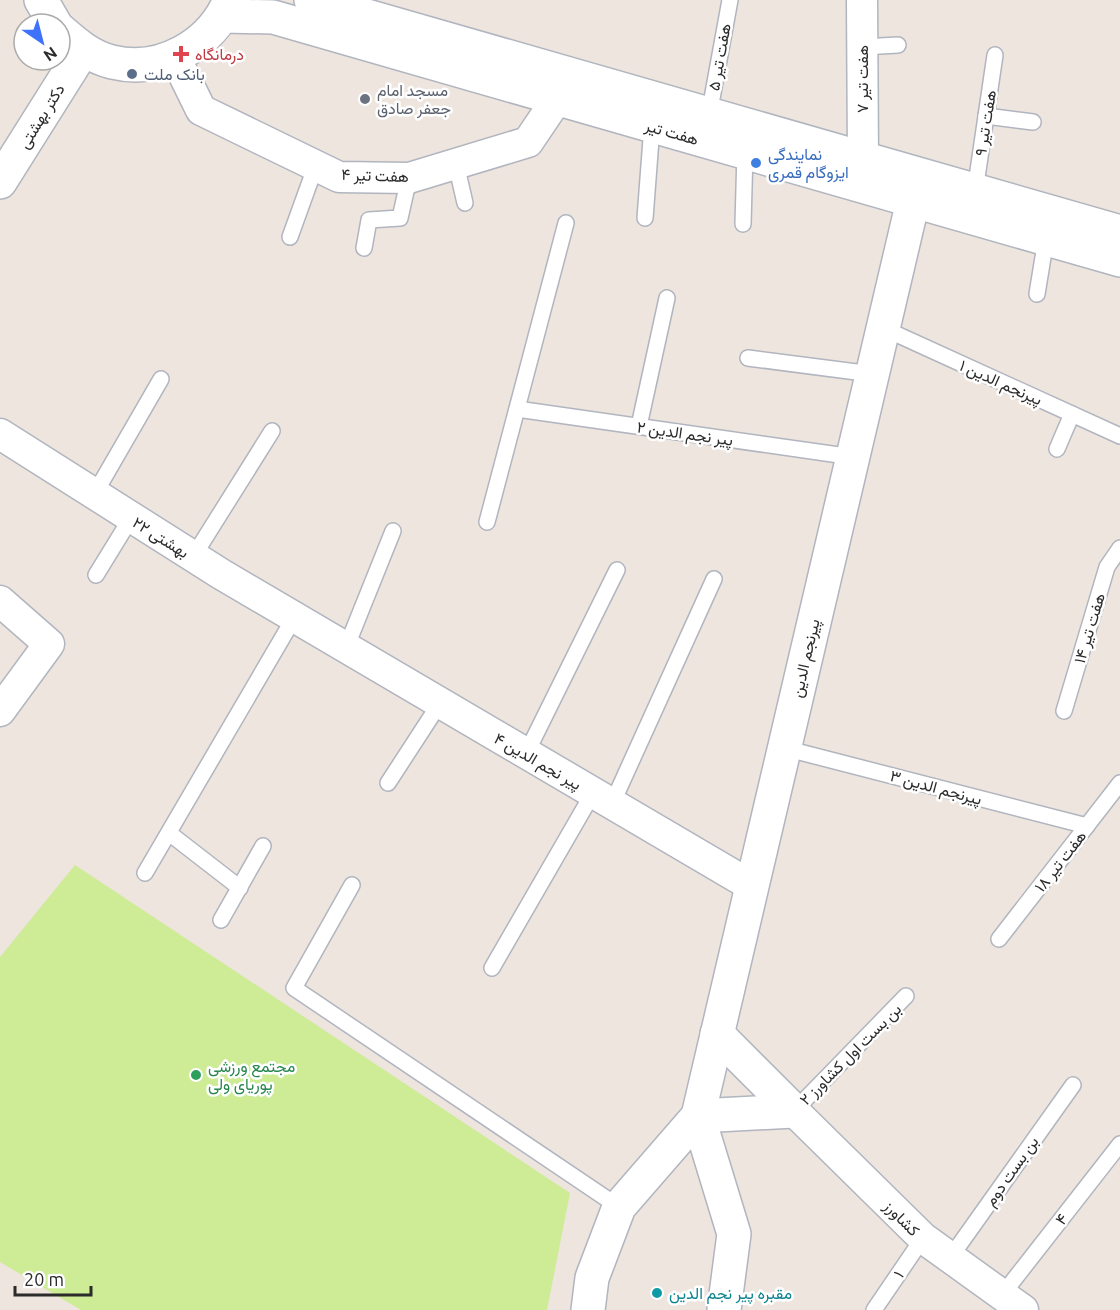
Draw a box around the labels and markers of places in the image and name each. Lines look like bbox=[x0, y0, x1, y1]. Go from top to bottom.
marker: درمانگاه bbox=[172, 45, 190, 63]
place label: درمانگاه bbox=[195, 45, 244, 65]
place label: بانک ملت bbox=[144, 65, 205, 84]
marker: بانک ملت bbox=[125, 67, 139, 81]
place label: مسجد امام جعفر صادق bbox=[377, 81, 451, 119]
marker: مسجد امام جعفر صادق bbox=[358, 92, 372, 106]
place label: نمایندگی ایزوگام قمری bbox=[768, 145, 849, 183]
marker: نمایندگی ایزوگام قمری bbox=[749, 156, 763, 170]
place label: مجتمع ورزشی پوریای ولی bbox=[208, 1057, 295, 1096]
marker: مجتمع ورزشی پوریای ولی bbox=[189, 1068, 203, 1082]
place label: مقبره پیر نجم الدین bbox=[669, 1284, 792, 1305]
marker: مقبره پیر نجم الدین bbox=[650, 1286, 664, 1300]

